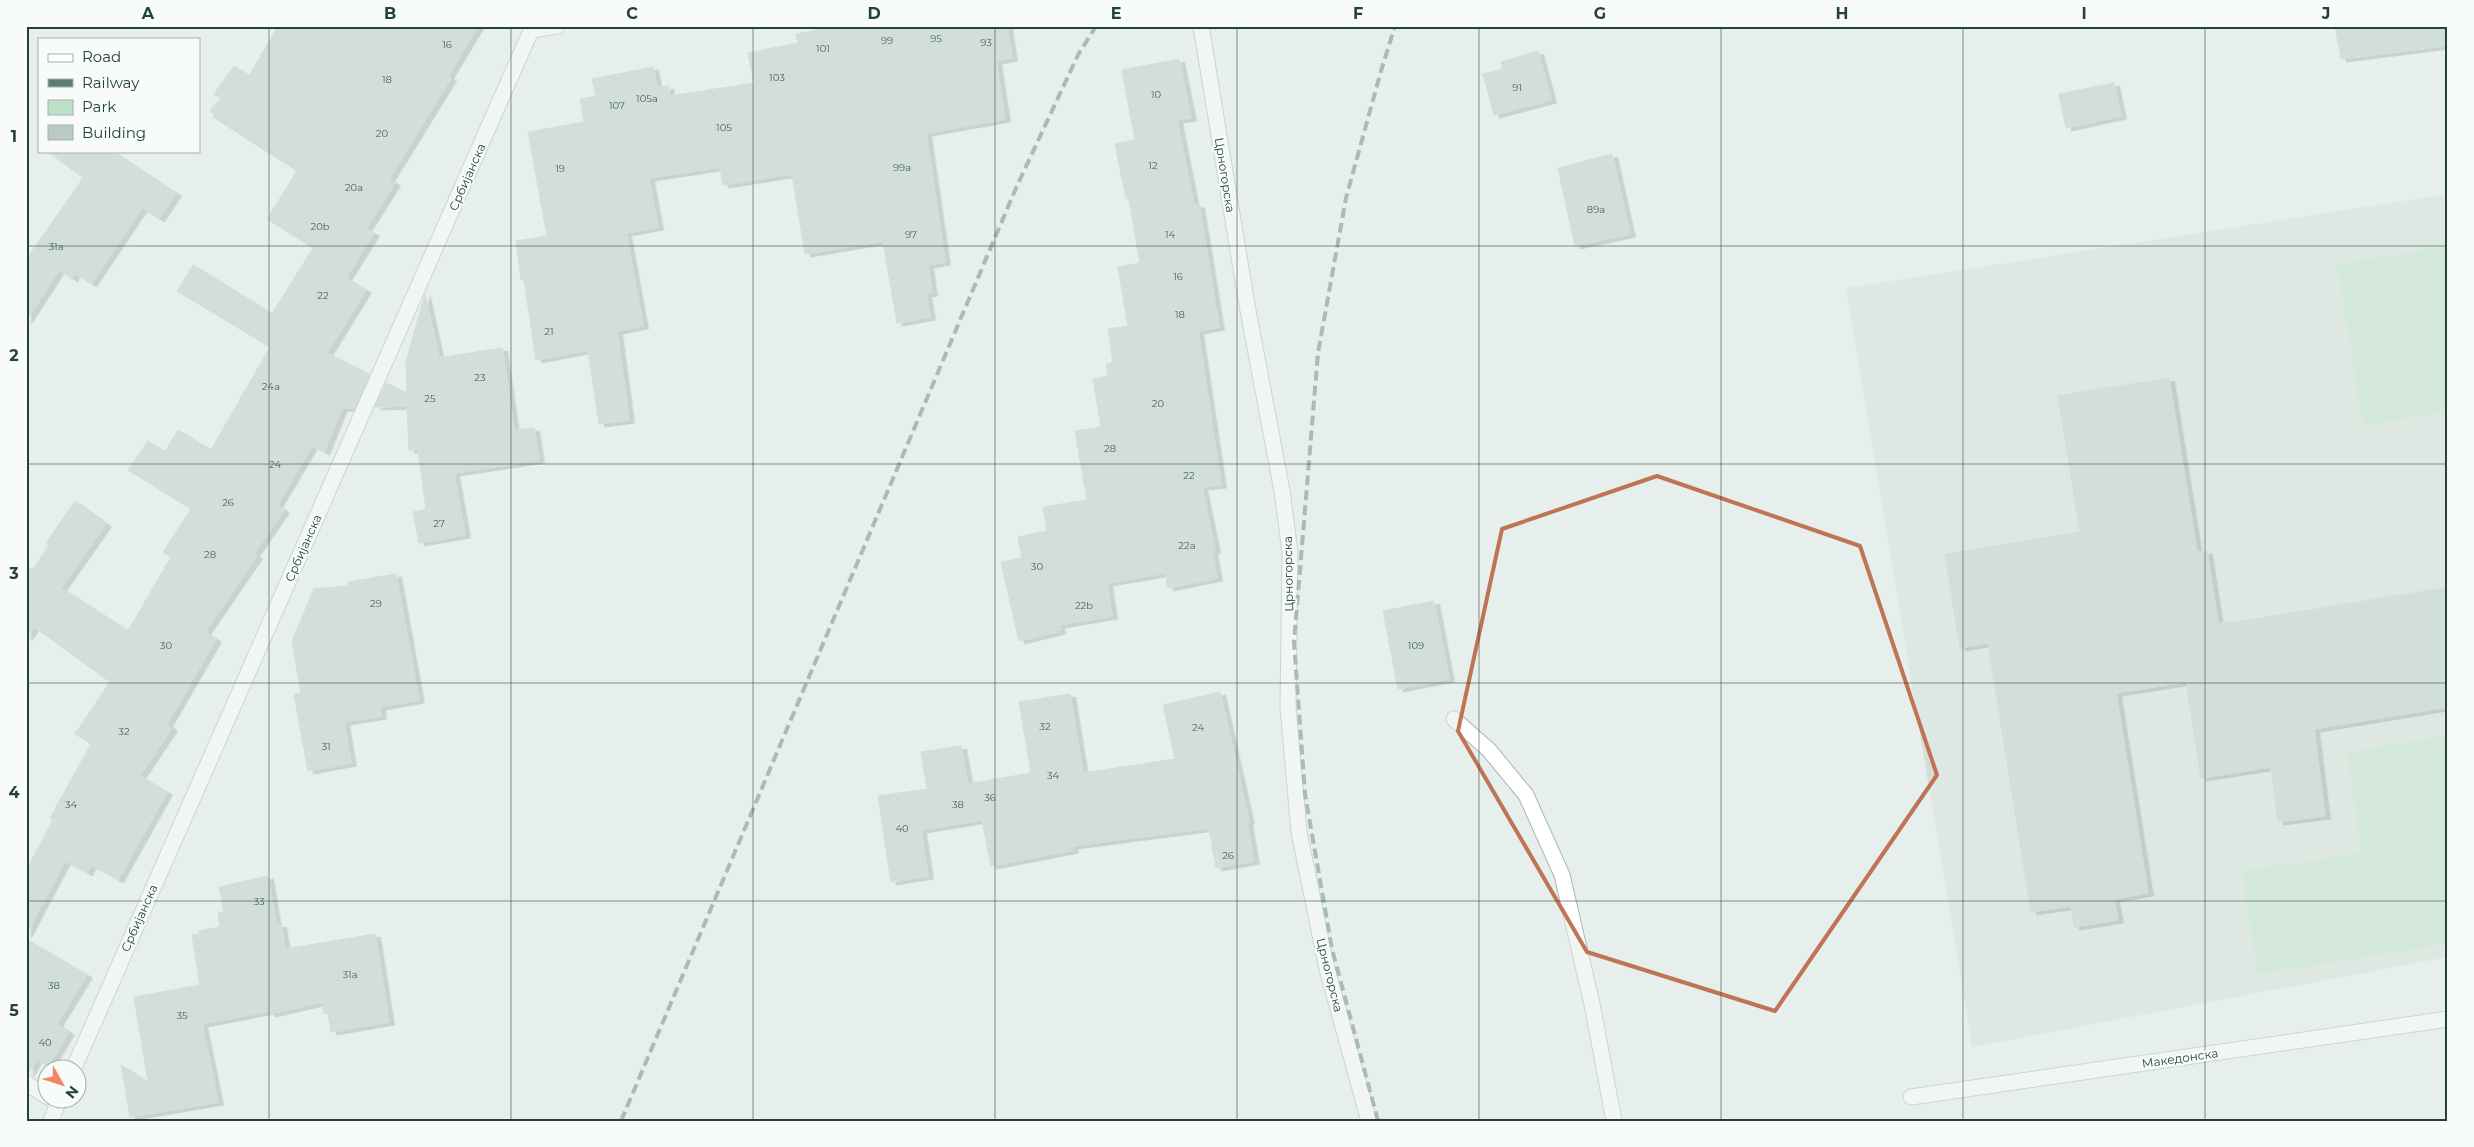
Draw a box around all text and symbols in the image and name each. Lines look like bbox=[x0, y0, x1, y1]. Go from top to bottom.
text: A bbox=[141, 4, 155, 23]
text: B bbox=[384, 4, 396, 23]
text: C bbox=[626, 4, 638, 23]
text: D bbox=[867, 4, 881, 23]
text: E bbox=[1111, 4, 1121, 23]
text: F bbox=[1353, 4, 1363, 23]
text: G bbox=[1594, 4, 1606, 23]
text: H bbox=[1836, 4, 1848, 23]
text: I bbox=[2081, 4, 2087, 23]
text: J bbox=[2321, 4, 2330, 23]
house number: 95 bbox=[930, 32, 942, 45]
house number: 99 bbox=[881, 34, 893, 47]
house number: 93 bbox=[980, 36, 992, 49]
legend bbox=[38, 38, 200, 152]
house number: 16 bbox=[442, 38, 452, 51]
house number: 101 bbox=[816, 42, 830, 55]
text: Road bbox=[82, 47, 121, 66]
house number: 103 bbox=[769, 71, 785, 84]
text: Railway bbox=[82, 73, 140, 92]
house number: 18 bbox=[382, 73, 392, 86]
house number: 91 bbox=[1512, 81, 1522, 94]
house number: 10 bbox=[1151, 88, 1161, 101]
house number: 105a bbox=[636, 92, 658, 105]
text: Park bbox=[82, 97, 116, 116]
house number: 107 bbox=[609, 99, 625, 112]
house number: 105 bbox=[716, 121, 732, 134]
text: Building bbox=[82, 123, 146, 142]
text: 1 bbox=[11, 127, 17, 146]
house number: 20 bbox=[376, 127, 389, 140]
street label: Црногорска bbox=[1212, 136, 1238, 214]
street label: Србијанска bbox=[446, 141, 488, 213]
house number: 12 bbox=[1148, 159, 1158, 172]
house number: 99a bbox=[893, 161, 911, 174]
house number: 19 bbox=[555, 162, 565, 175]
house number: 20a bbox=[345, 181, 363, 194]
house number: 89a bbox=[1587, 203, 1605, 216]
house number: 20b bbox=[310, 220, 330, 233]
house number: 97 bbox=[905, 228, 917, 241]
house number: 14 bbox=[1165, 228, 1175, 241]
house number: 31a bbox=[48, 240, 64, 253]
house number: 16 bbox=[1173, 270, 1183, 283]
house number: 22 bbox=[317, 289, 329, 302]
house number: 18 bbox=[1175, 308, 1185, 321]
house number: 21 bbox=[544, 325, 554, 338]
text: 2 bbox=[9, 346, 19, 365]
house number: 23 bbox=[474, 371, 486, 384]
house number: 24a bbox=[262, 380, 280, 393]
house number: 25 bbox=[424, 392, 436, 405]
house number: 20 bbox=[1152, 397, 1165, 410]
house number: 28 bbox=[1104, 442, 1116, 455]
house number: 24 bbox=[269, 458, 281, 471]
house number: 22 bbox=[1183, 469, 1195, 482]
house number: 26 bbox=[222, 496, 234, 509]
street label: Србијанска bbox=[282, 512, 324, 584]
house number: 27 bbox=[433, 517, 445, 530]
street label: Црногорска bbox=[1280, 536, 1296, 612]
house number: 22a bbox=[1178, 539, 1196, 552]
house number: 28 bbox=[204, 548, 216, 561]
house number: 30 bbox=[1031, 560, 1044, 573]
text: 3 bbox=[8, 564, 19, 583]
house number: 29 bbox=[370, 597, 382, 610]
house number: 22b bbox=[1075, 599, 1093, 612]
house number: 30 bbox=[160, 639, 173, 652]
house number: 109 bbox=[1408, 639, 1424, 652]
house number: 32 bbox=[1039, 720, 1051, 733]
house number: 24 bbox=[1192, 721, 1204, 734]
house number: 32 bbox=[118, 725, 130, 738]
house number: 31 bbox=[321, 740, 331, 753]
house number: 34 bbox=[1047, 769, 1060, 782]
text: 4 bbox=[8, 783, 20, 802]
house number: 36 bbox=[984, 791, 996, 804]
house number: 34 bbox=[65, 798, 78, 811]
house number: 38 bbox=[952, 798, 964, 811]
house number: 40 bbox=[895, 822, 909, 835]
house number: 26 bbox=[1222, 849, 1234, 862]
street label: Србијанска bbox=[118, 882, 160, 954]
house number: 33 bbox=[253, 895, 265, 908]
street label: Црногорска bbox=[1314, 936, 1346, 1014]
house number: 31a bbox=[342, 968, 358, 981]
house number: 38 bbox=[48, 979, 60, 992]
text: 5 bbox=[9, 1001, 19, 1020]
house number: 35 bbox=[176, 1009, 188, 1022]
house number: 40 bbox=[38, 1036, 52, 1049]
street label: Македонска bbox=[2141, 1045, 2219, 1071]
north arrow bbox=[38, 1060, 88, 1110]
text: N bbox=[62, 1082, 83, 1102]

